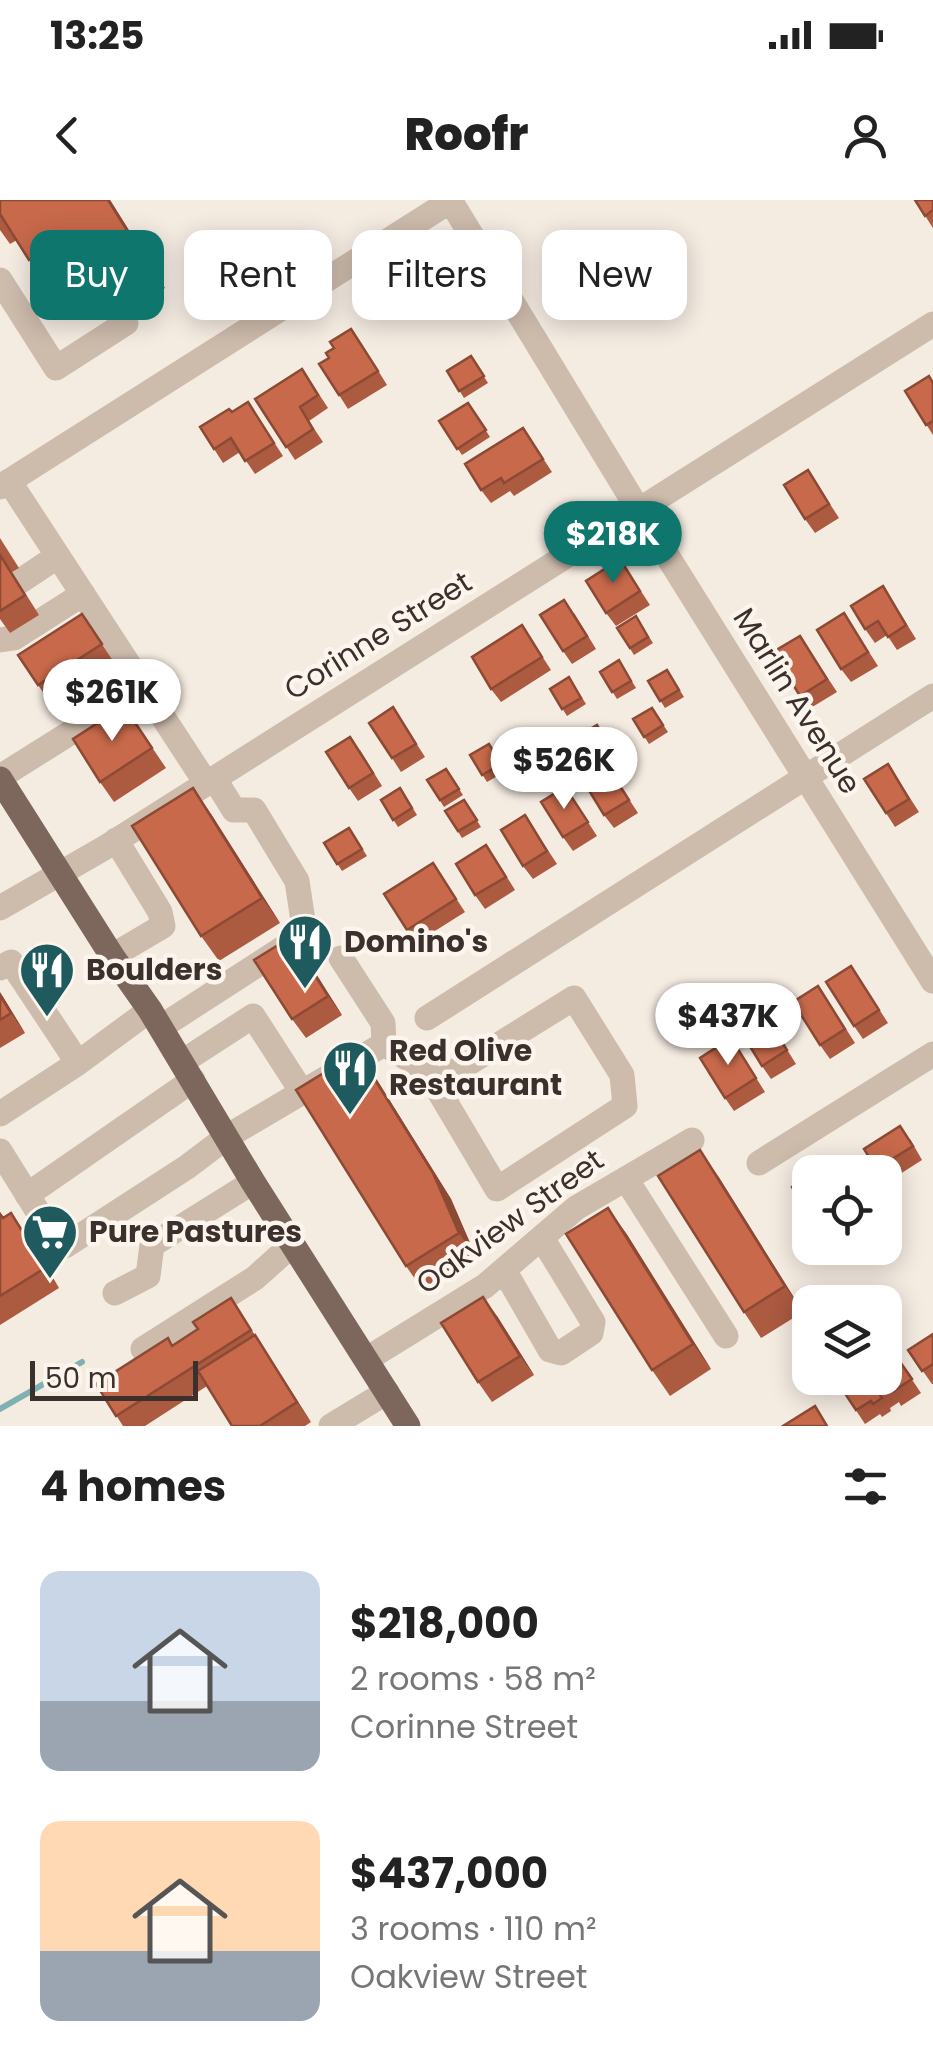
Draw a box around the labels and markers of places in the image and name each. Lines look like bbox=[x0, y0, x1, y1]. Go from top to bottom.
pin: $218K bbox=[543, 501, 683, 586]
pin: $261K bbox=[42, 659, 182, 744]
pin: $526K bbox=[494, 727, 634, 812]
restaurant icon: Domino's bbox=[275, 912, 335, 991]
place label: Domino's bbox=[344, 920, 488, 963]
restaurant icon: Boulders bbox=[17, 940, 77, 1019]
place label: Boulders bbox=[86, 948, 222, 991]
pin: $437K bbox=[658, 983, 798, 1068]
place label: Red Olive Restaurant bbox=[389, 1029, 562, 1106]
restaurant icon: Red Olive Restaurant bbox=[320, 1038, 380, 1117]
supermarket icon: Pure Pastures bbox=[20, 1202, 80, 1281]
place label: Pure Pastures bbox=[89, 1210, 302, 1253]

